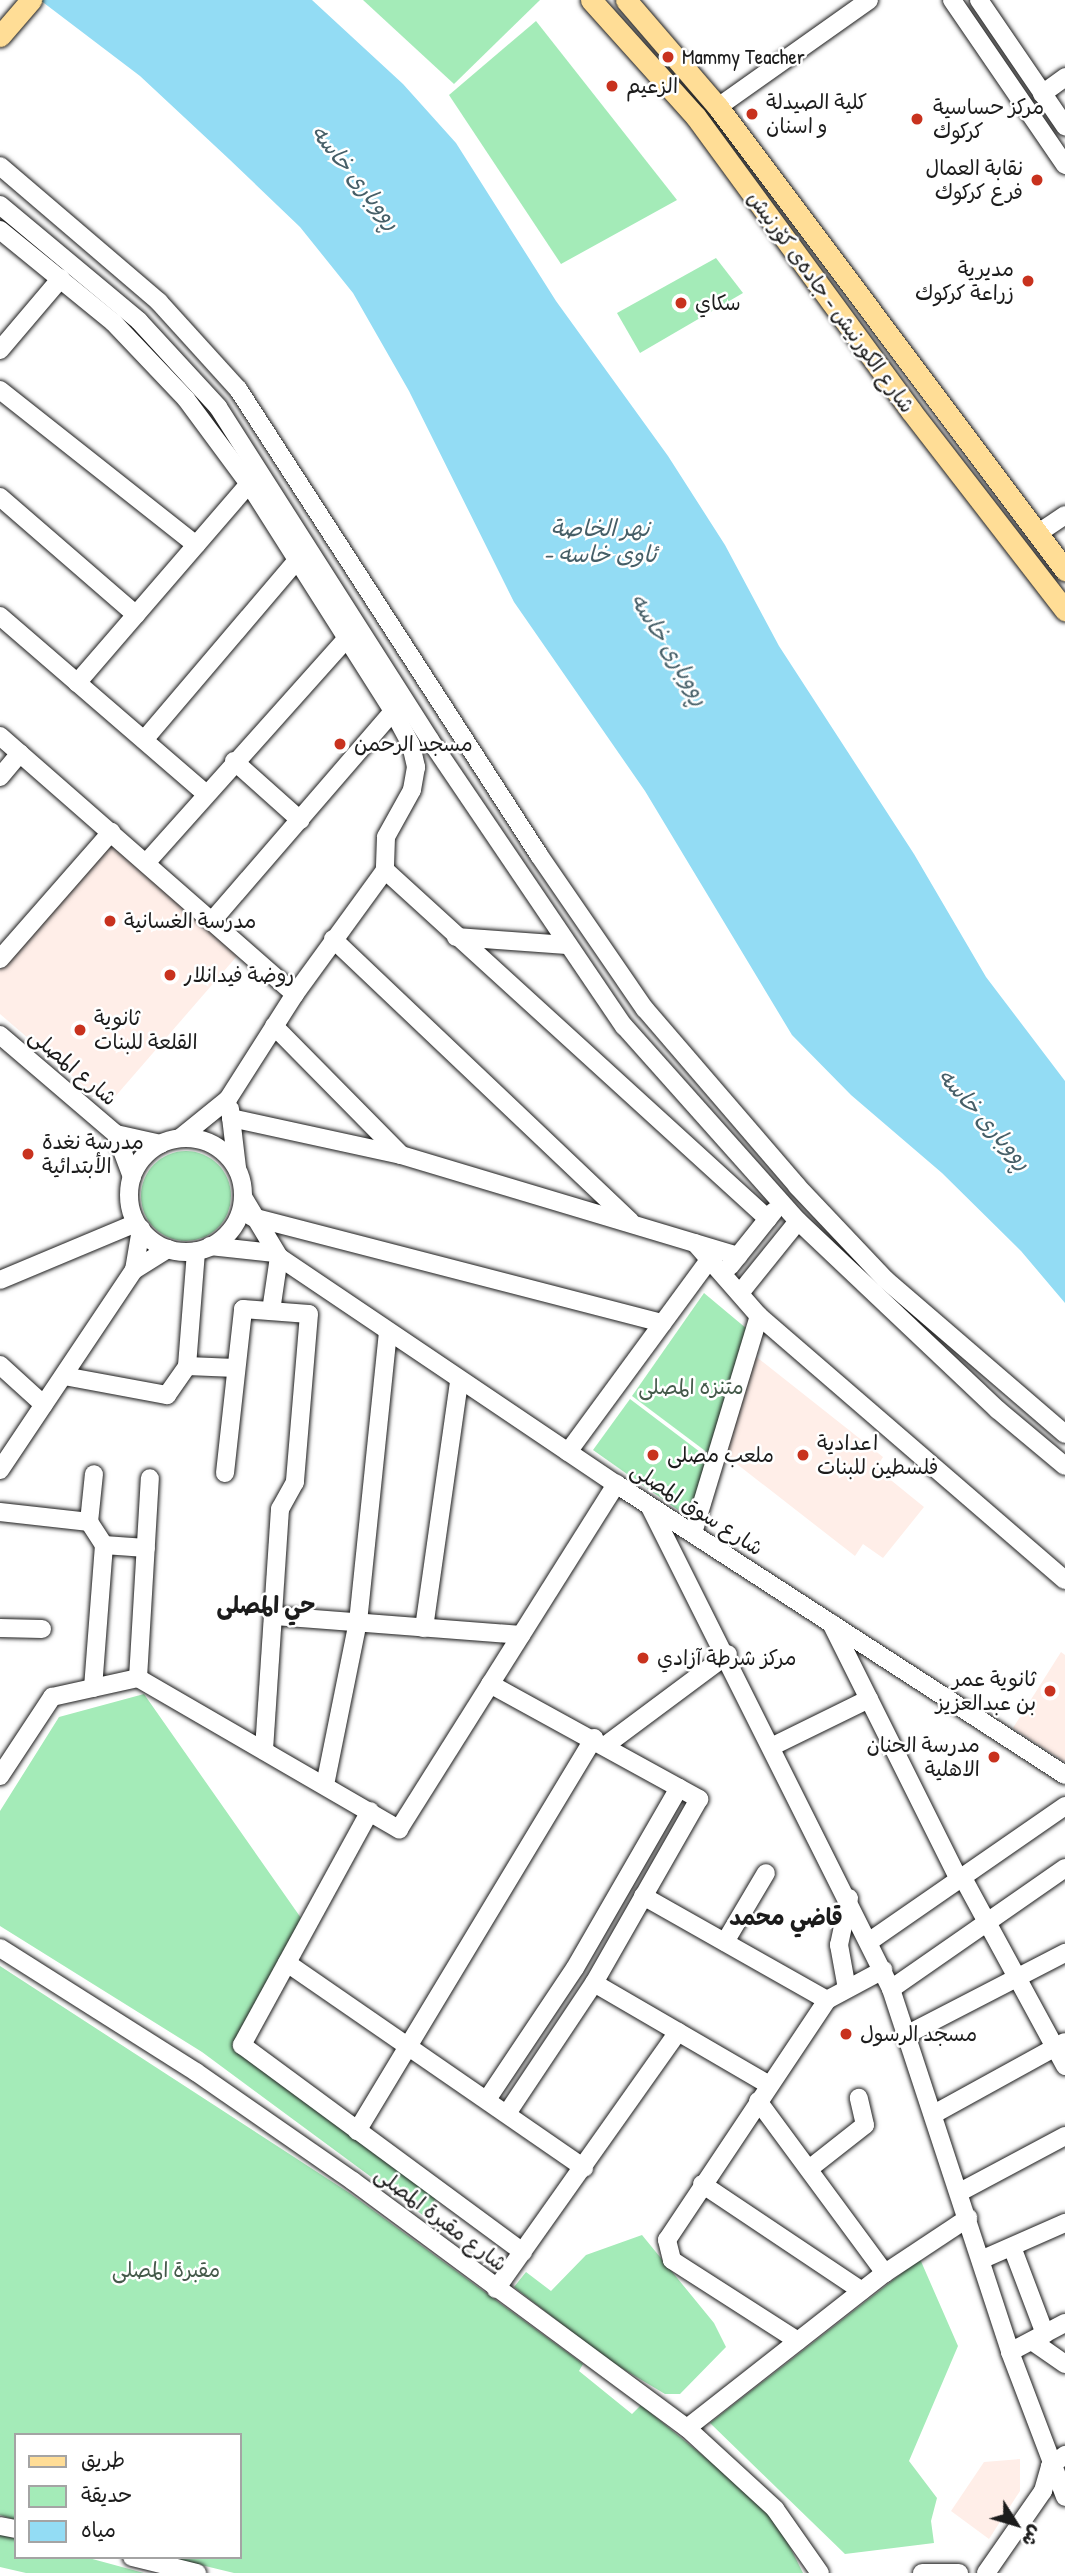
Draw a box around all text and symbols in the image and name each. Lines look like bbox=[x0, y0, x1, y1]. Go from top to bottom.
place label: Mammy Teacher bbox=[682, 44, 805, 70]
marker: Mammy Teacher bbox=[660, 49, 676, 65]
place label: الزعيم bbox=[626, 73, 678, 99]
marker: الزعيم bbox=[604, 78, 620, 94]
place label: كلية الصيدلة و اسنان bbox=[766, 89, 867, 139]
place label: مركز حساسية كركوك bbox=[933, 94, 1044, 144]
marker: كلية الصيدلة و اسنان bbox=[744, 106, 760, 122]
marker: مركز حساسية كركوك bbox=[907, 109, 927, 129]
water label: ڕووباری خاسە bbox=[305, 119, 407, 235]
place label: نقابة العمال فرع كركوك bbox=[925, 155, 1023, 205]
marker: نقابة العمال فرع كركوك bbox=[1029, 172, 1045, 188]
street label: شارع الكورنيش - جادەی کۆرنیش bbox=[742, 186, 920, 418]
place label: مديرية زراعة كركوك bbox=[915, 256, 1014, 306]
marker: مديرية زراعة كركوك bbox=[1020, 273, 1036, 289]
place label: سكاي bbox=[695, 290, 741, 316]
marker: سكاي bbox=[673, 295, 689, 311]
water label: نهر الخاصة - ئاوی خاسە bbox=[544, 514, 656, 568]
water label: ڕووباری خاسە bbox=[625, 588, 715, 710]
place label: مسجد الرحمن bbox=[354, 731, 473, 757]
marker: مسجد الرحمن bbox=[332, 736, 348, 752]
place label: مدرسة الغسانية bbox=[124, 908, 256, 934]
marker: مدرسة الغسانية bbox=[102, 913, 118, 929]
place label: روضة فيدانلار bbox=[184, 962, 294, 988]
marker: روضة فيدانلار bbox=[162, 967, 178, 983]
place label: ثانوية القلعة للبنات bbox=[94, 1005, 198, 1055]
marker: ثانوية القلعة للبنات bbox=[72, 1022, 88, 1038]
street label: شارع المصلى bbox=[24, 1023, 122, 1111]
water label: ڕووباری خاسە bbox=[932, 1063, 1038, 1175]
place label: مدرسة نغدة الأبتدائية bbox=[42, 1129, 144, 1179]
marker: مدرسة نغدة الأبتدائية bbox=[20, 1146, 36, 1162]
park label: متنزه المصلى bbox=[638, 1374, 744, 1400]
place label: اعدادية فلسطين للبنات bbox=[817, 1430, 939, 1480]
place label: ملعب مصلى bbox=[667, 1442, 774, 1468]
marker: ملعب مصلى bbox=[645, 1447, 661, 1463]
marker: اعدادية فلسطين للبنات bbox=[795, 1447, 811, 1463]
street label: شارع سوق المصلى bbox=[626, 1457, 768, 1561]
district label: حي المصلى bbox=[217, 1591, 315, 1619]
place label: مركز شرطة آزادي bbox=[657, 1645, 796, 1671]
marker: مركز شرطة آزادي bbox=[635, 1650, 651, 1666]
place label: ثانوية عمر بن عبدالعزيز bbox=[936, 1666, 1036, 1716]
marker: ثانوية عمر بن عبدالعزيز bbox=[1042, 1683, 1058, 1699]
place label: مدرسة الحنان الاهلية bbox=[866, 1732, 980, 1782]
marker: مدرسة الحنان الاهلية bbox=[986, 1749, 1002, 1765]
district label: قاضي محمد bbox=[729, 1903, 843, 1931]
place label: مسجد الرسول bbox=[860, 2021, 977, 2047]
marker: مسجد الرسول bbox=[838, 2026, 854, 2042]
street label: شارع مقبرة المصلى bbox=[370, 2161, 512, 2277]
park label: مقبرة المصلى bbox=[112, 2257, 220, 2283]
legend bbox=[14, 2433, 242, 2559]
text: طريق bbox=[81, 2445, 125, 2474]
text: حديقة bbox=[81, 2480, 132, 2509]
north arrow bbox=[981, 2489, 1051, 2559]
text: مياه bbox=[81, 2515, 116, 2544]
text: ش bbox=[1016, 2520, 1049, 2553]

